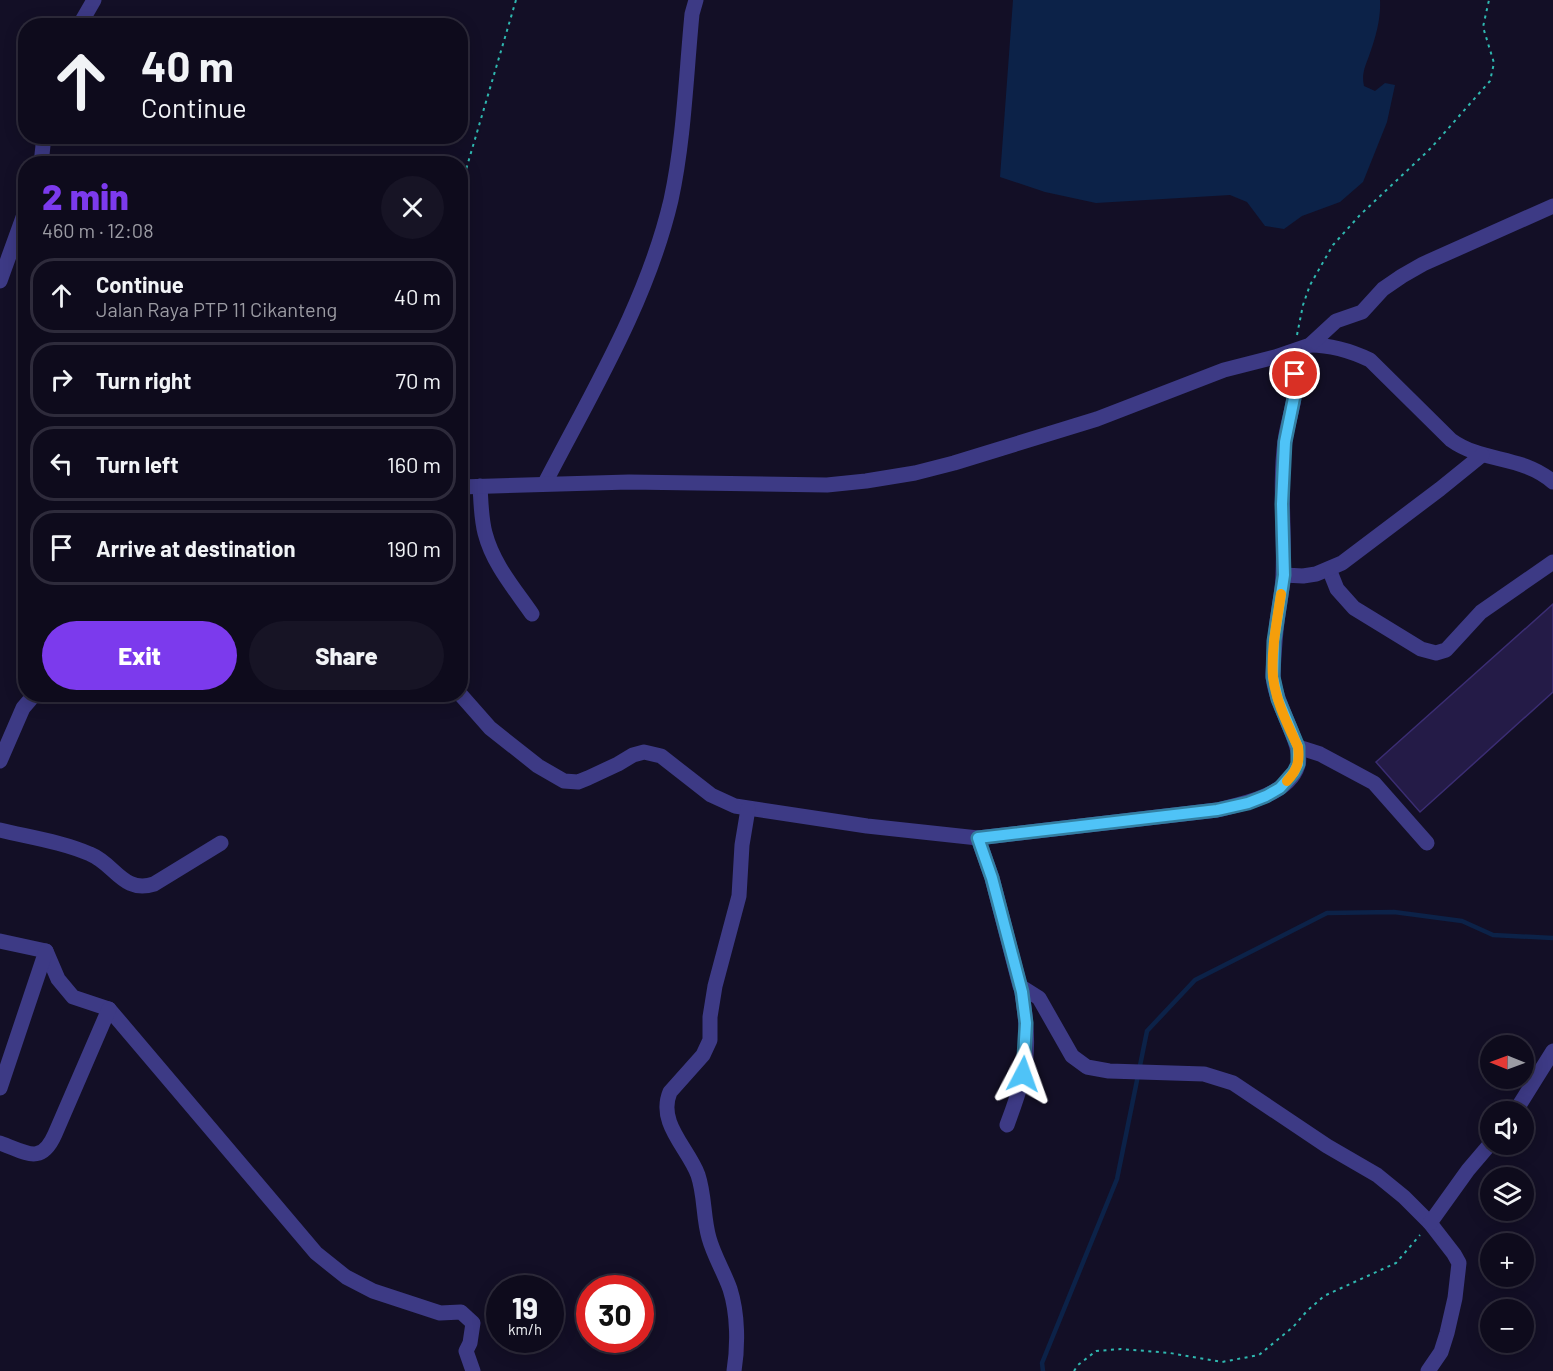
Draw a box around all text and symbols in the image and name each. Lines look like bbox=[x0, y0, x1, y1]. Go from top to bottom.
text: 40 m bbox=[141, 40, 234, 90]
icon: ahead bbox=[42, 42, 120, 120]
text: Continue bbox=[141, 91, 247, 123]
text: 2 min bbox=[42, 174, 129, 217]
button: close bbox=[381, 176, 444, 239]
text: 460 m · 12:08 bbox=[42, 218, 154, 242]
text: Continue bbox=[96, 271, 184, 297]
icon: ahead bbox=[45, 279, 78, 312]
text: 40 m bbox=[394, 283, 441, 309]
text: Jalan Raya PTP 11 Cikanteng bbox=[96, 297, 337, 321]
pin bbox=[1269, 348, 1320, 399]
icon: arrive bbox=[1278, 357, 1311, 390]
icon: right bbox=[45, 363, 78, 396]
text: Turn right bbox=[96, 367, 191, 393]
text: 70 m bbox=[396, 367, 441, 393]
icon: left bbox=[45, 447, 78, 480]
text: Turn left bbox=[96, 451, 179, 477]
text: 160 m bbox=[387, 451, 441, 477]
icon: arrive bbox=[45, 531, 78, 564]
text: Arrive at destination bbox=[96, 535, 295, 561]
text: 190 m bbox=[387, 535, 441, 561]
button: Exit bbox=[42, 621, 237, 690]
button: Share bbox=[249, 621, 444, 690]
north arrow bbox=[1480, 1035, 1534, 1089]
map controls bbox=[1480, 1035, 1534, 1353]
position arrow bbox=[991, 1042, 1055, 1106]
button: sound bbox=[1480, 1101, 1534, 1155]
button: layers bbox=[1480, 1167, 1534, 1221]
button: + bbox=[1480, 1233, 1534, 1287]
speed limit sign: 30 bbox=[576, 1275, 654, 1353]
text: 19 bbox=[512, 1289, 538, 1325]
button: − bbox=[1480, 1299, 1534, 1353]
text: km/h bbox=[508, 1320, 542, 1338]

